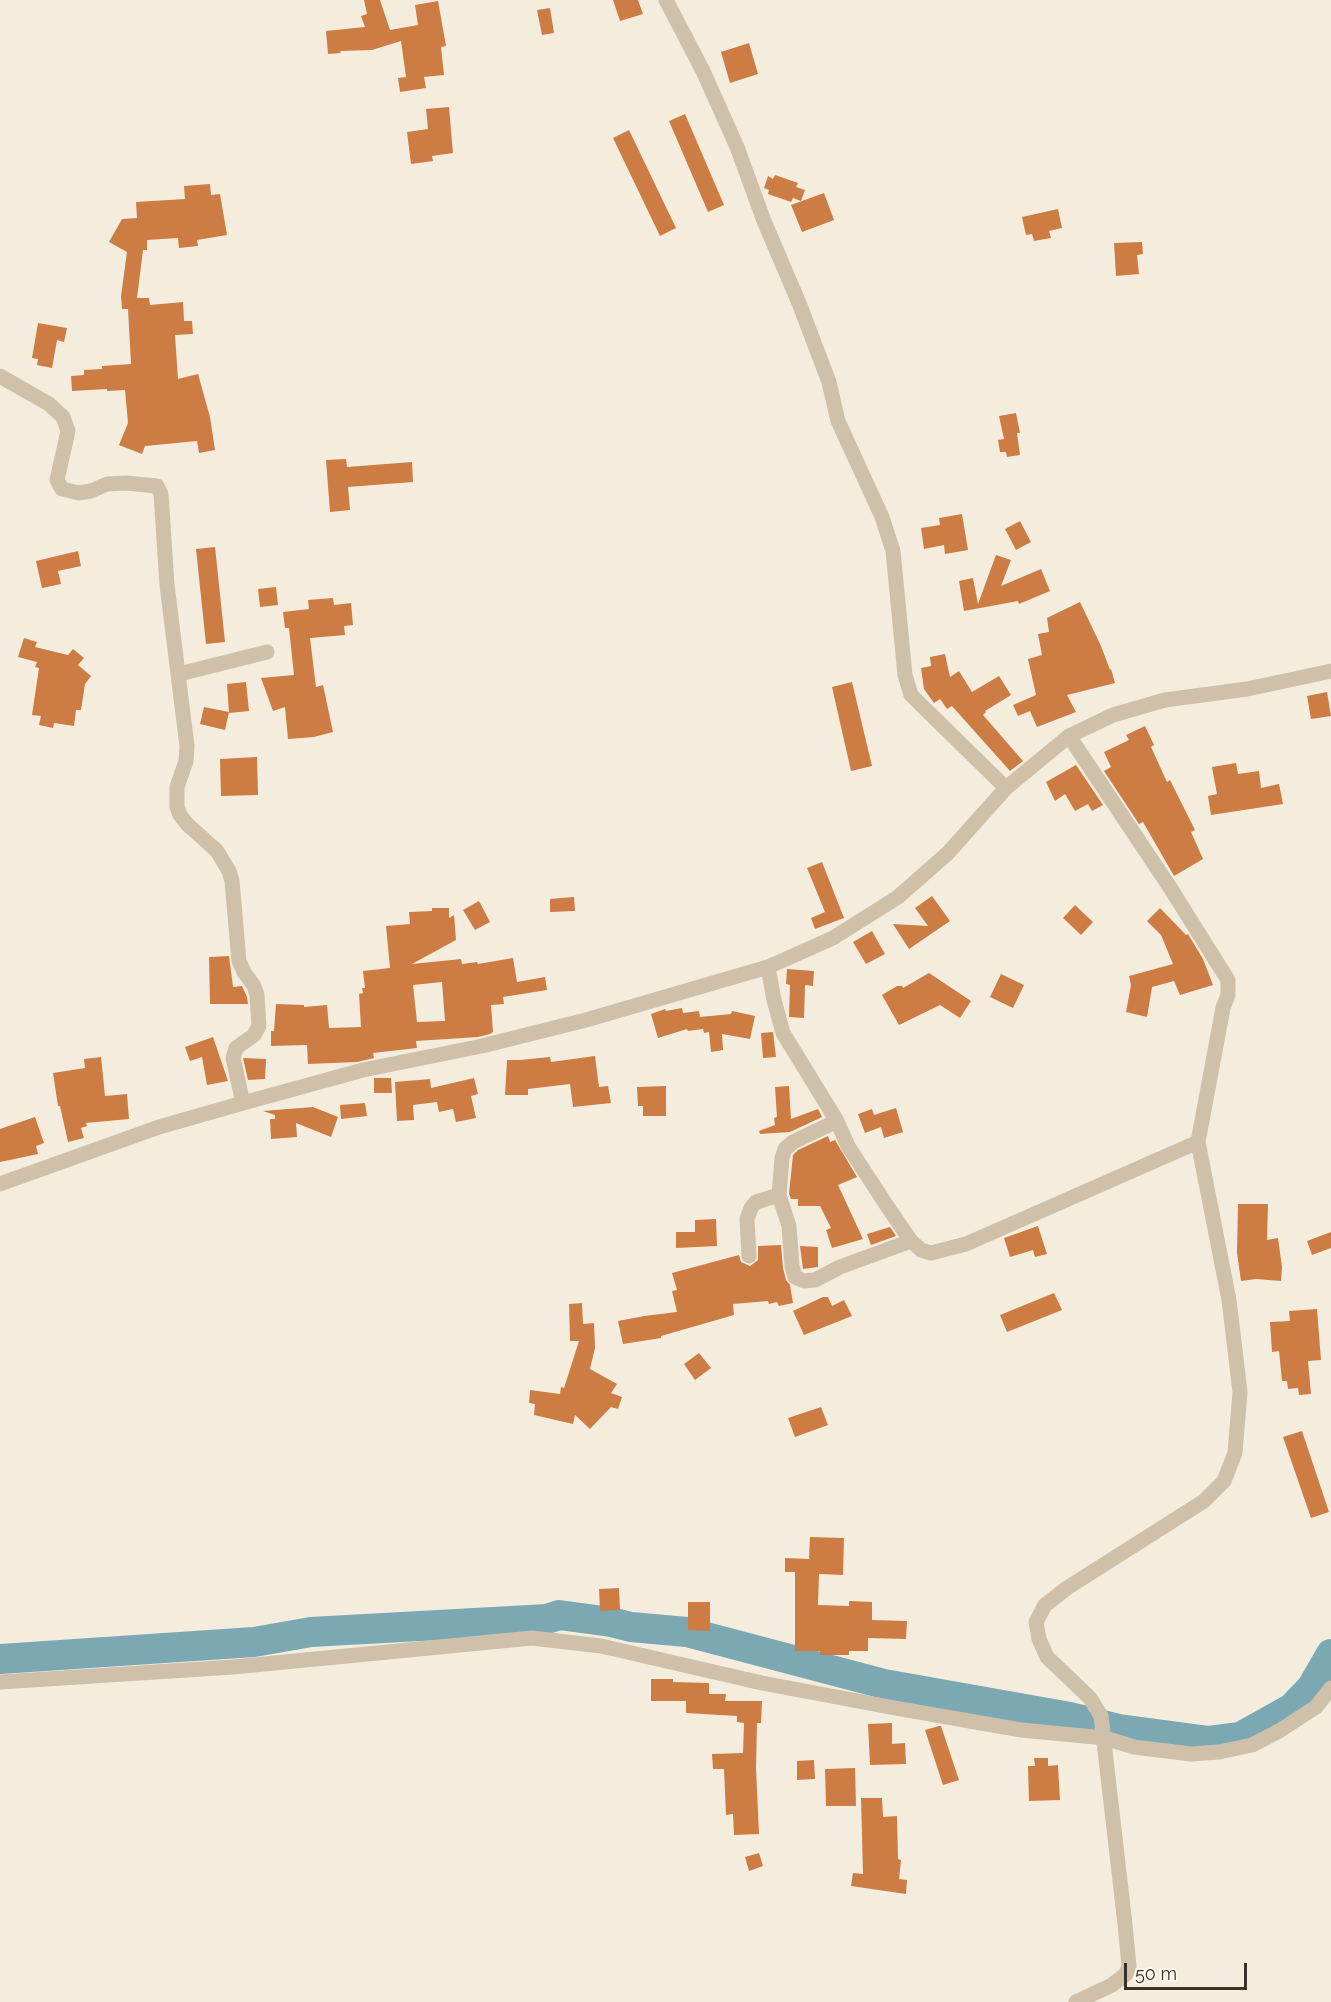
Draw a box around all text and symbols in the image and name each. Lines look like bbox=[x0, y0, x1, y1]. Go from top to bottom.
scale bar bbox=[1127, 1951, 1250, 1989]
text: 50 m bbox=[1135, 1963, 1177, 1984]

